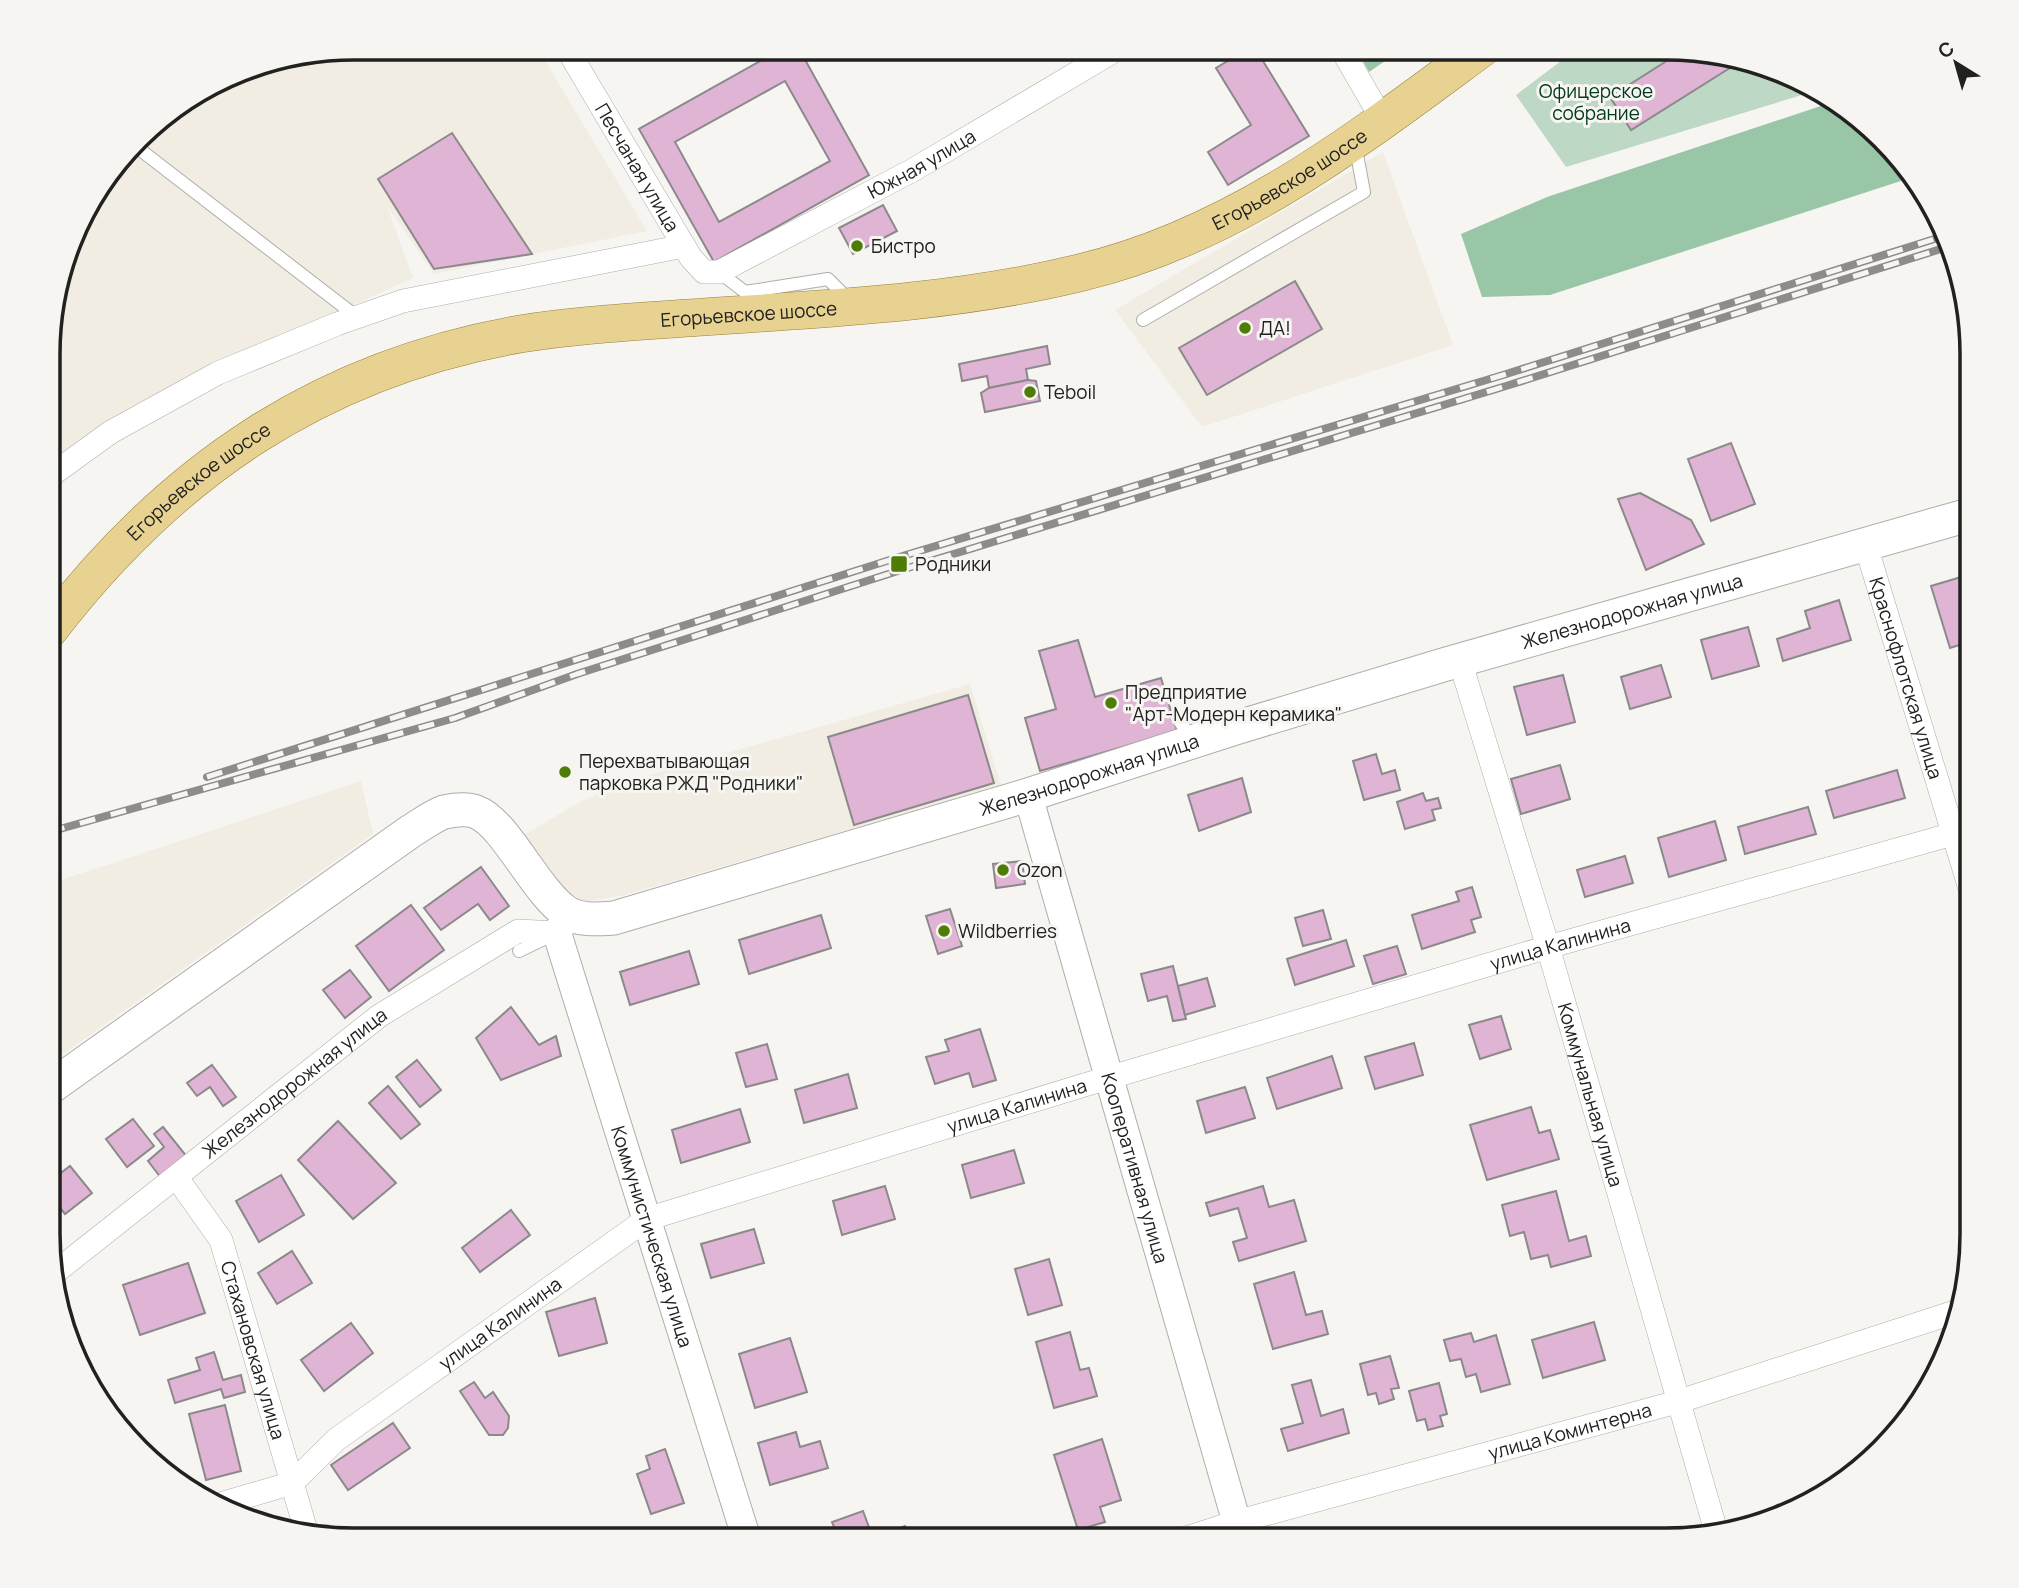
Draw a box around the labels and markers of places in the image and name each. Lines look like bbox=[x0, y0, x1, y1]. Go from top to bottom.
place label: Бистро bbox=[871, 233, 936, 259]
marker: Бистро bbox=[849, 238, 865, 254]
place label: ДА! bbox=[1259, 315, 1291, 341]
marker: ДА! bbox=[1237, 320, 1253, 336]
place label: Teboil bbox=[1044, 379, 1096, 405]
marker: Teboil bbox=[1022, 384, 1038, 400]
place label: Родники bbox=[915, 551, 991, 577]
marker: Родники bbox=[889, 554, 909, 574]
place label: Предприятие "Арт-Модерн керамика" bbox=[1125, 679, 1342, 727]
marker: Предприятие "Арт-Модерн керамика" bbox=[1103, 695, 1119, 711]
place label: Перехватывающая парковка РЖД "Родники" bbox=[579, 748, 804, 796]
marker: Перехватывающая парковка РЖД "Родники" bbox=[557, 764, 573, 780]
place label: Ozon bbox=[1017, 857, 1063, 883]
marker: Ozon bbox=[995, 862, 1011, 878]
place label: Wildberries bbox=[958, 918, 1057, 944]
marker: Wildberries bbox=[936, 923, 952, 939]

